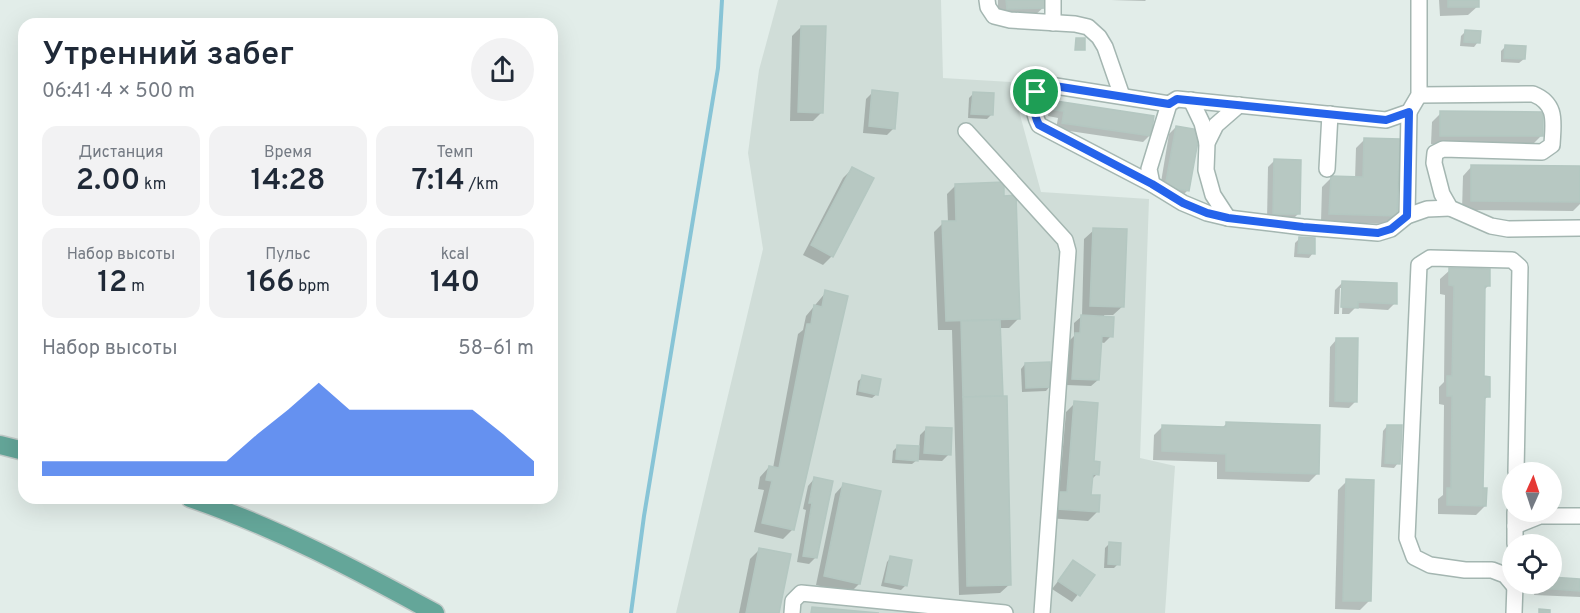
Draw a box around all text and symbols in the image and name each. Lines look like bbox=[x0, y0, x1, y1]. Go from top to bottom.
text: Утренний забег bbox=[42, 35, 294, 77]
button: share bbox=[471, 38, 534, 101]
pin bbox=[1010, 66, 1061, 117]
icon: arrive bbox=[1019, 75, 1052, 108]
text: 06:41 · 4 × 500 m bbox=[42, 79, 195, 105]
text: Дистанция bbox=[78, 143, 164, 163]
text: Время bbox=[264, 143, 312, 163]
text: Темп bbox=[437, 143, 473, 163]
text: 2.00 bbox=[76, 163, 140, 200]
text: 14:28 bbox=[251, 163, 325, 200]
text: 7:14 bbox=[412, 163, 465, 200]
text: km bbox=[140, 175, 166, 195]
text: /km bbox=[465, 175, 498, 195]
text: Набор высоты bbox=[67, 245, 175, 265]
text: Пульс bbox=[265, 245, 311, 265]
text: kcal bbox=[441, 245, 469, 265]
text: 12 bbox=[97, 265, 127, 302]
text: 166 bbox=[246, 265, 295, 302]
text: 140 bbox=[430, 265, 480, 302]
text: m bbox=[127, 277, 145, 297]
text: bpm bbox=[295, 277, 330, 297]
text: Набор высоты bbox=[42, 336, 178, 362]
text: 58–61 m bbox=[458, 336, 534, 362]
north arrow bbox=[1502, 462, 1562, 522]
map controls bbox=[1502, 462, 1562, 594]
button: locate bbox=[1502, 534, 1562, 594]

